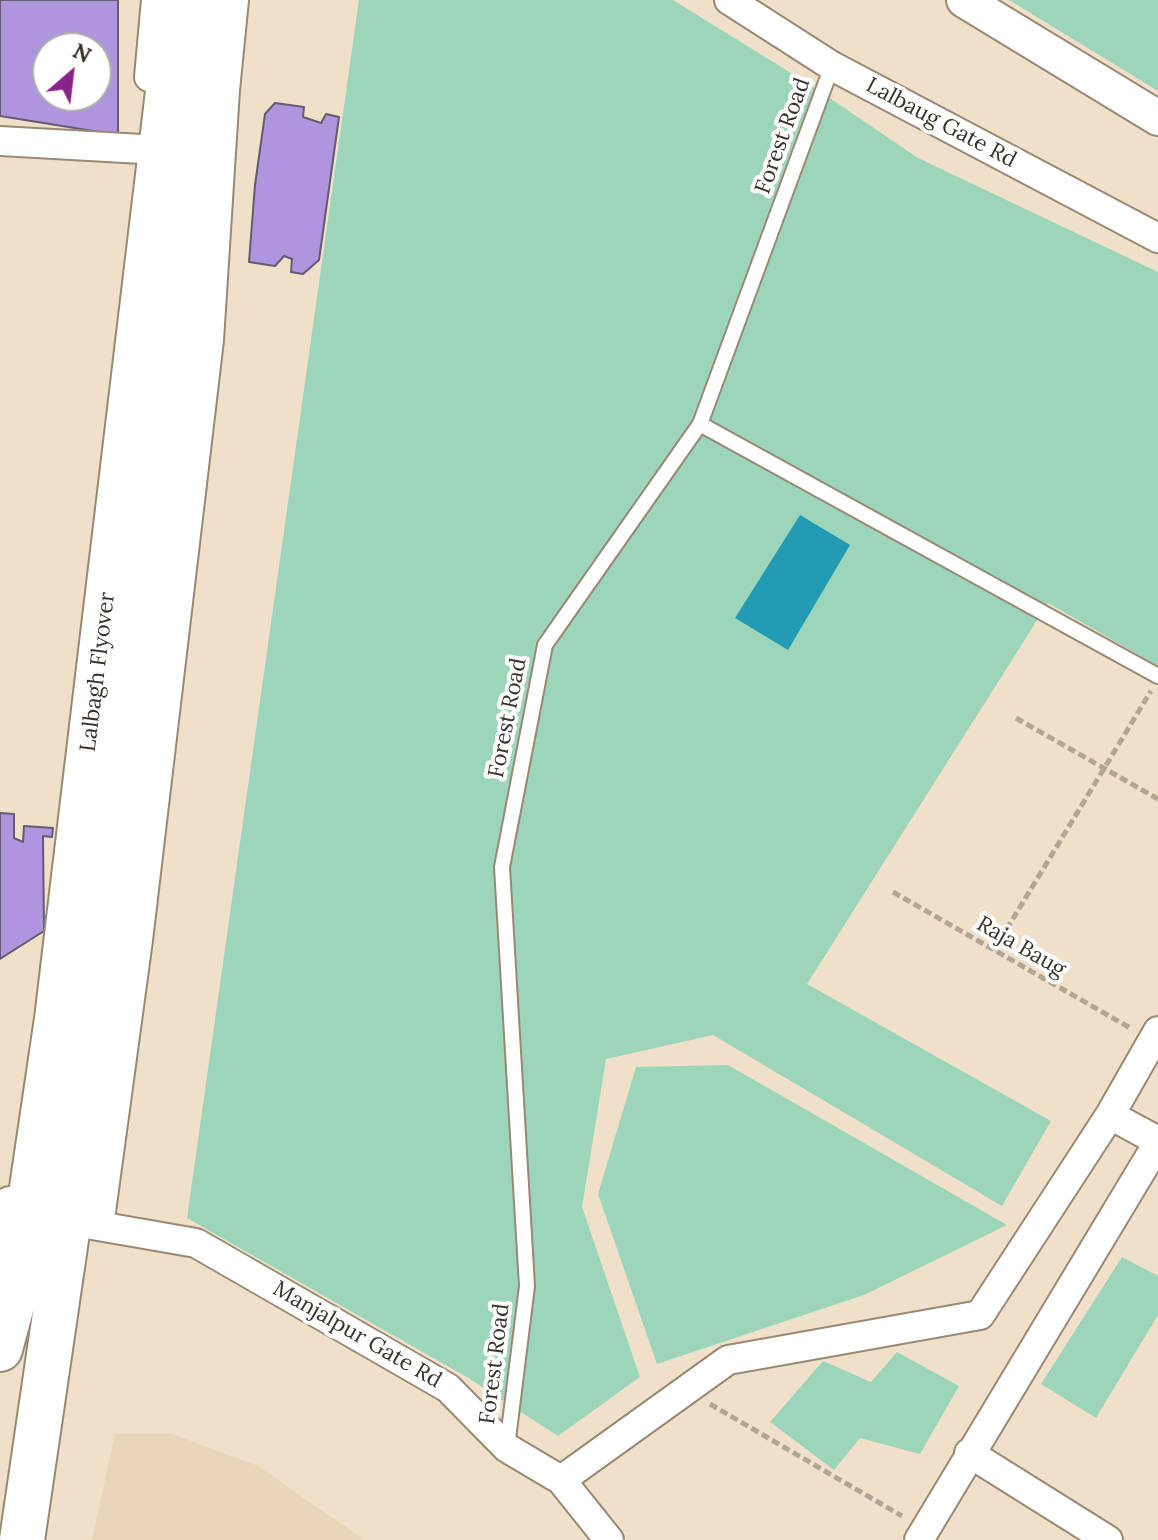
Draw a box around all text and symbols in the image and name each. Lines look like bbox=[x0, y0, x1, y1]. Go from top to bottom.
north arrow bbox=[32, 32, 112, 112]
text: N bbox=[68, 36, 96, 69]
street label: Lalbaug Gate Rd bbox=[861, 72, 1021, 174]
street label: Forest Road bbox=[750, 74, 816, 198]
street label: Lalbagh Flyover bbox=[75, 591, 121, 753]
street label: Forest Road bbox=[483, 656, 533, 780]
street label: Raja Baug bbox=[972, 911, 1070, 983]
street label: Manjalpur Gate Rd bbox=[268, 1276, 446, 1394]
street label: Forest Road bbox=[474, 1302, 516, 1426]

